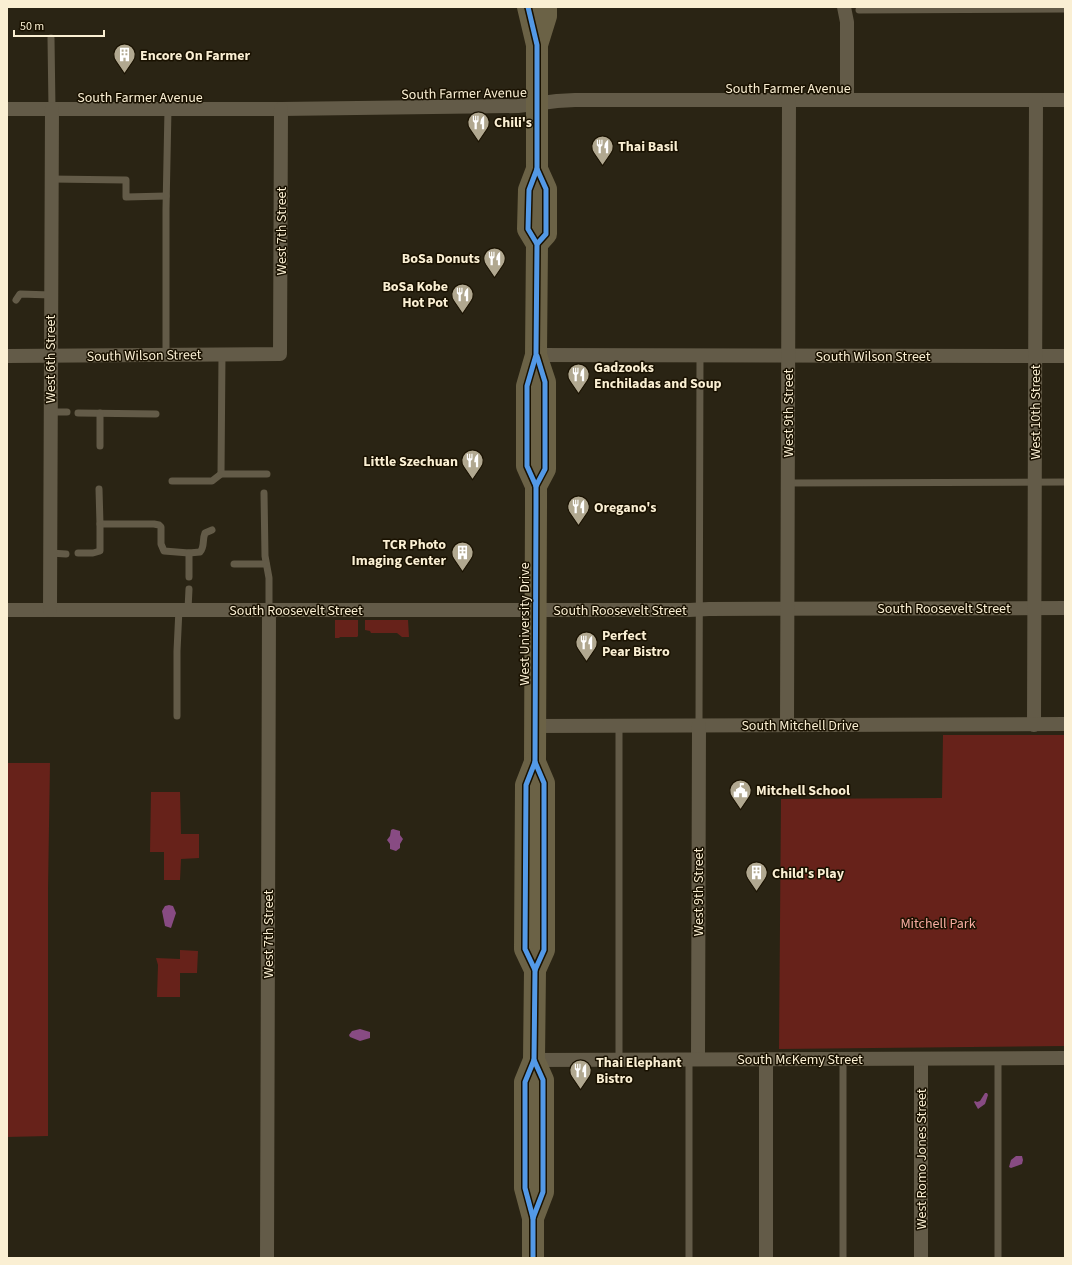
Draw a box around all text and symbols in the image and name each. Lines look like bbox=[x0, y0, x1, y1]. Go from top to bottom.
scale bar bbox=[14, 12, 104, 38]
text: 50 m bbox=[20, 18, 44, 35]
building icon: Encore On Farmer bbox=[111, 42, 137, 75]
place label: Encore On Farmer bbox=[140, 46, 250, 66]
street label: South Farmer Avenue bbox=[725, 79, 851, 99]
street label: South Farmer Avenue bbox=[401, 83, 527, 105]
street label: South Farmer Avenue bbox=[77, 88, 203, 108]
restaurant icon: Chili's bbox=[466, 109, 492, 142]
place label: Chili's bbox=[494, 113, 532, 133]
restaurant icon: Thai Basil bbox=[590, 133, 616, 166]
place label: Thai Basil bbox=[618, 137, 678, 157]
street label: West 7th Street bbox=[272, 187, 292, 275]
restaurant icon: BoSa Donuts bbox=[482, 245, 508, 278]
place label: BoSa Donuts bbox=[402, 249, 480, 269]
place label: BoSa Kobe Hot Pot bbox=[382, 277, 449, 313]
restaurant icon: BoSa Kobe Hot Pot bbox=[450, 281, 476, 314]
street label: West 6th Street bbox=[41, 315, 61, 403]
street label: South Wilson Street bbox=[86, 345, 202, 367]
street label: South Wilson Street bbox=[816, 347, 931, 367]
place label: Gadzooks Enchiladas and Soup bbox=[594, 358, 722, 394]
restaurant icon: Gadzooks Enchiladas and Soup bbox=[565, 362, 591, 395]
street label: West 10th Street bbox=[1026, 364, 1046, 460]
street label: West 9th Street bbox=[779, 369, 799, 457]
restaurant icon: Little Szechuan bbox=[460, 448, 486, 481]
place label: Little Szechuan bbox=[363, 452, 458, 472]
restaurant icon: Oregano's bbox=[565, 494, 591, 527]
place label: Oregano's bbox=[594, 498, 656, 518]
place label: TCR Photo Imaging Center bbox=[351, 535, 446, 571]
building icon: TCR Photo Imaging Center bbox=[449, 539, 475, 572]
street label: West University Drive bbox=[515, 562, 535, 686]
street label: South Roosevelt Street bbox=[877, 599, 1011, 619]
street label: South Roosevelt Street bbox=[229, 601, 363, 621]
street label: South Roosevelt Street bbox=[553, 601, 687, 621]
place label: Perfect Pear Bistro bbox=[602, 626, 670, 662]
restaurant icon: Perfect Pear Bistro bbox=[573, 630, 599, 663]
street label: South Mitchell Drive bbox=[741, 716, 859, 736]
public building icon: Mitchell School bbox=[727, 777, 753, 810]
place label: Mitchell School bbox=[756, 781, 850, 801]
street label: West 9th Street bbox=[689, 848, 709, 936]
building icon: Child's Play bbox=[743, 860, 769, 893]
place label: Child's Play bbox=[772, 864, 845, 884]
street label: West 7th Street bbox=[259, 890, 279, 978]
park label: Mitchell Park bbox=[900, 914, 976, 934]
street label: South McKemy Street bbox=[737, 1050, 863, 1070]
place label: Thai Elephant Bistro bbox=[596, 1053, 682, 1089]
restaurant icon: Thai Elephant Bistro bbox=[567, 1057, 593, 1090]
street label: West Romo Jones Street bbox=[912, 1088, 932, 1230]

